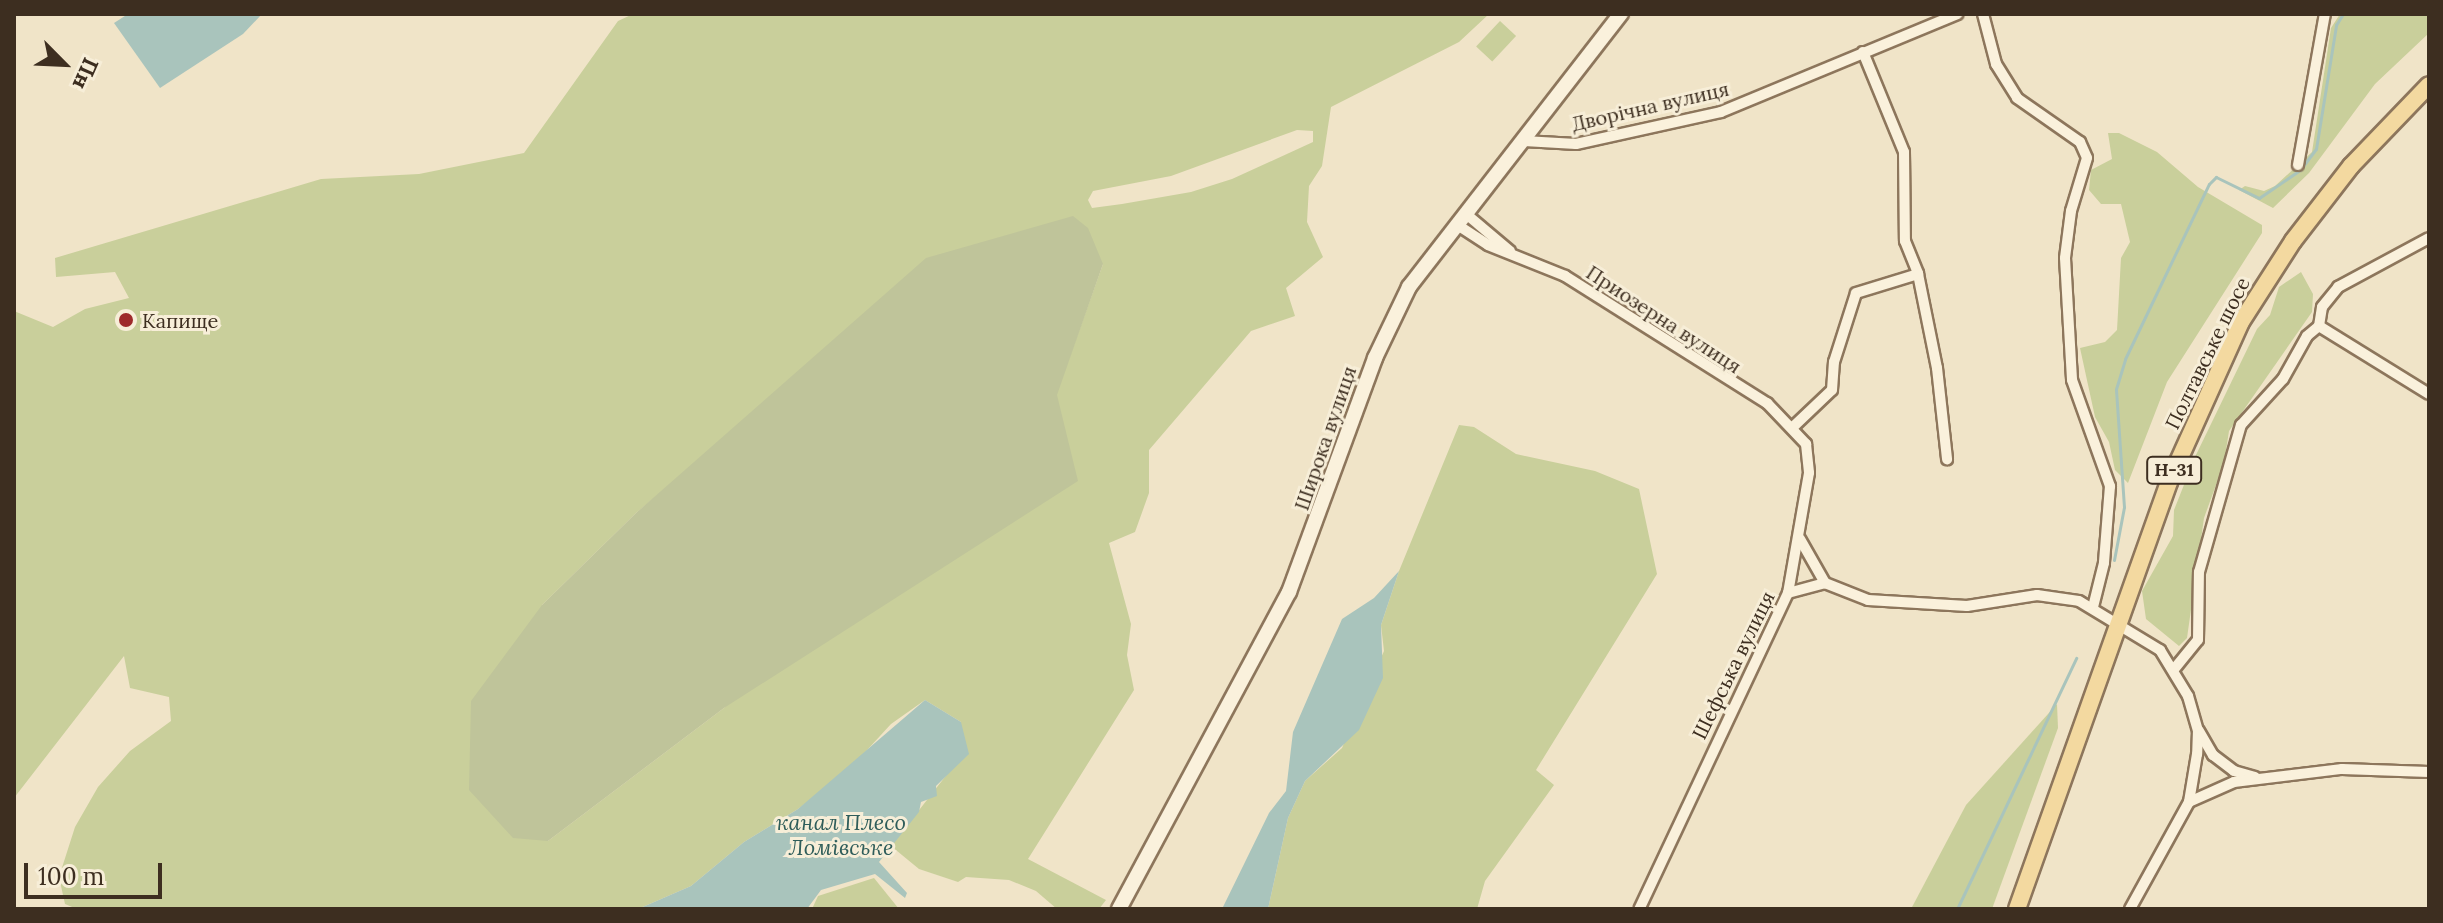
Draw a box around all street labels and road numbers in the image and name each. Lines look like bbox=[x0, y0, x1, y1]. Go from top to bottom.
street label: Дворічна вулиця bbox=[1569, 76, 1731, 136]
street label: Приозерна вулиця bbox=[1582, 260, 1746, 378]
street label: Полтавське шосе bbox=[2160, 273, 2254, 433]
street label: Широка вулиця bbox=[1289, 363, 1361, 513]
road number: Н-31 bbox=[2146, 456, 2202, 484]
street label: Шефська вулиця bbox=[1687, 587, 1779, 743]

